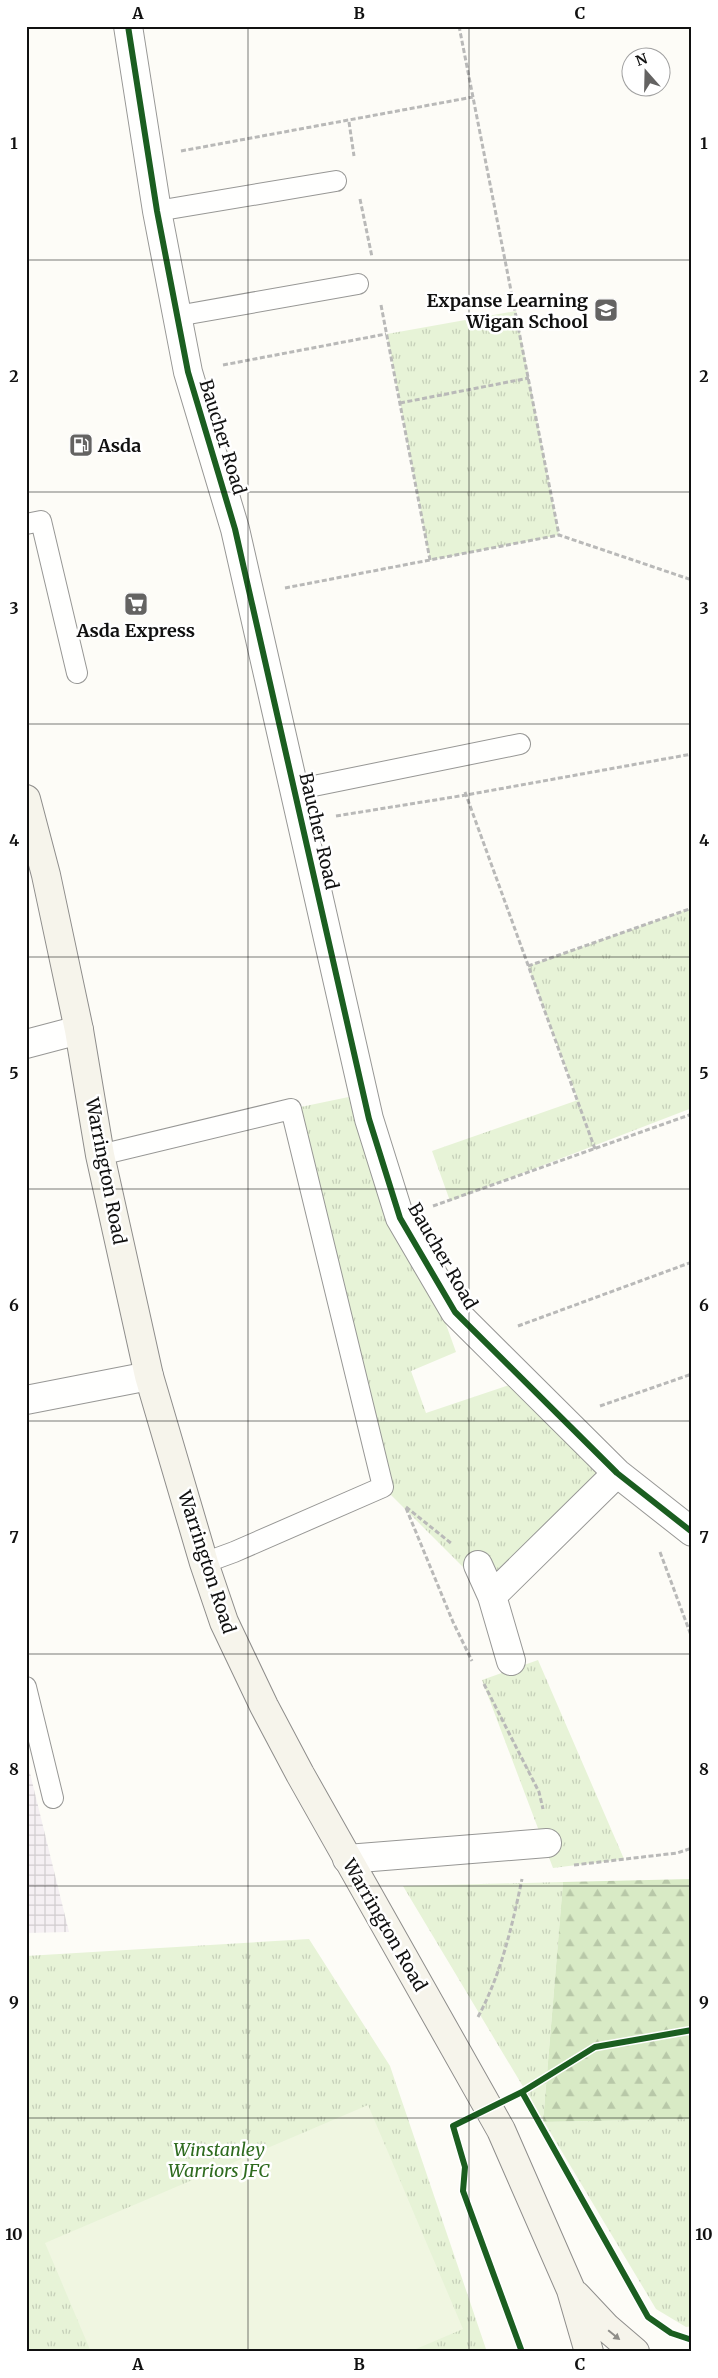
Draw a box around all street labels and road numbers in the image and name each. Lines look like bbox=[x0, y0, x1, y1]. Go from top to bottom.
street label: Baucher Road bbox=[195, 377, 251, 498]
street label: Baucher Road bbox=[294, 770, 344, 892]
street label: Warrington Road bbox=[80, 1095, 132, 1246]
street label: Baucher Road bbox=[403, 1199, 483, 1314]
street label: Warrington Road bbox=[173, 1487, 241, 1636]
street label: Warrington Road bbox=[337, 1854, 432, 1995]

